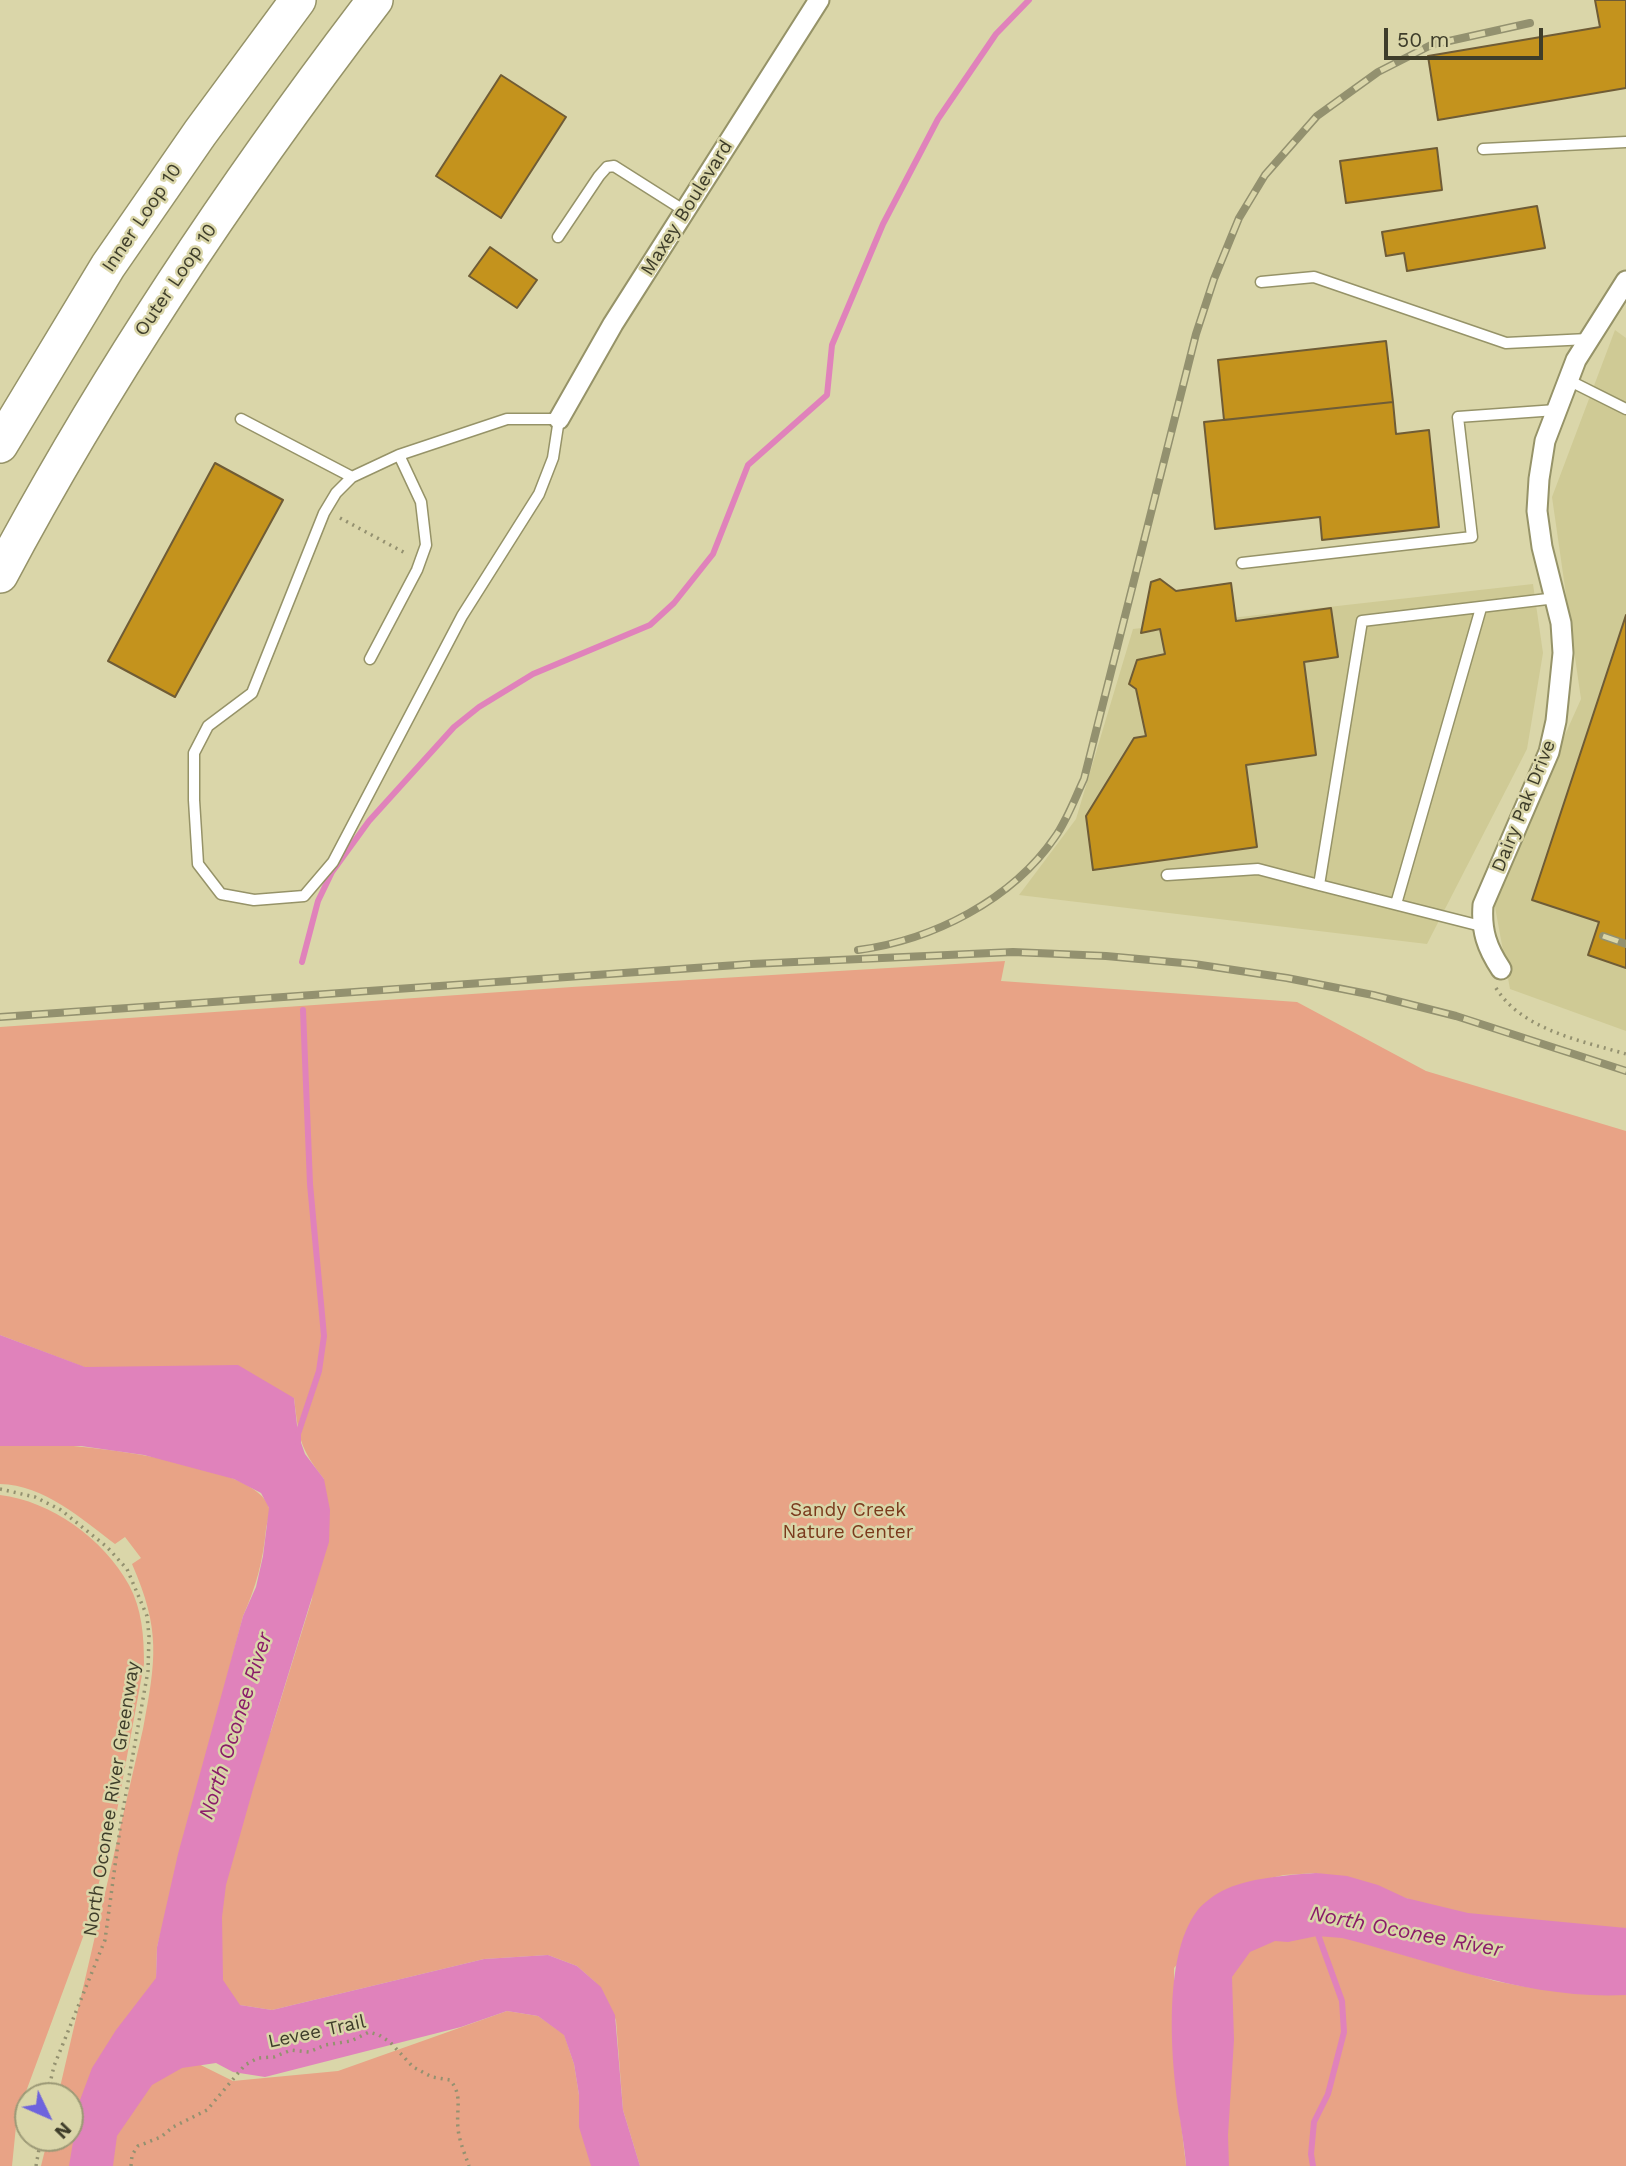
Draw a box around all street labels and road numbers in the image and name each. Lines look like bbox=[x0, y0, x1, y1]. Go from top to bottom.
street label: Maxey Boulevard bbox=[636, 136, 738, 280]
street label: Inner Loop 10 bbox=[97, 160, 187, 276]
street label: Outer Loop 10 bbox=[130, 219, 222, 341]
street label: Dairy Pak Drive bbox=[1487, 737, 1561, 875]
street label: North Oconee River Greenway bbox=[79, 1660, 145, 1938]
street label: Levee Trail bbox=[266, 2011, 368, 2053]

